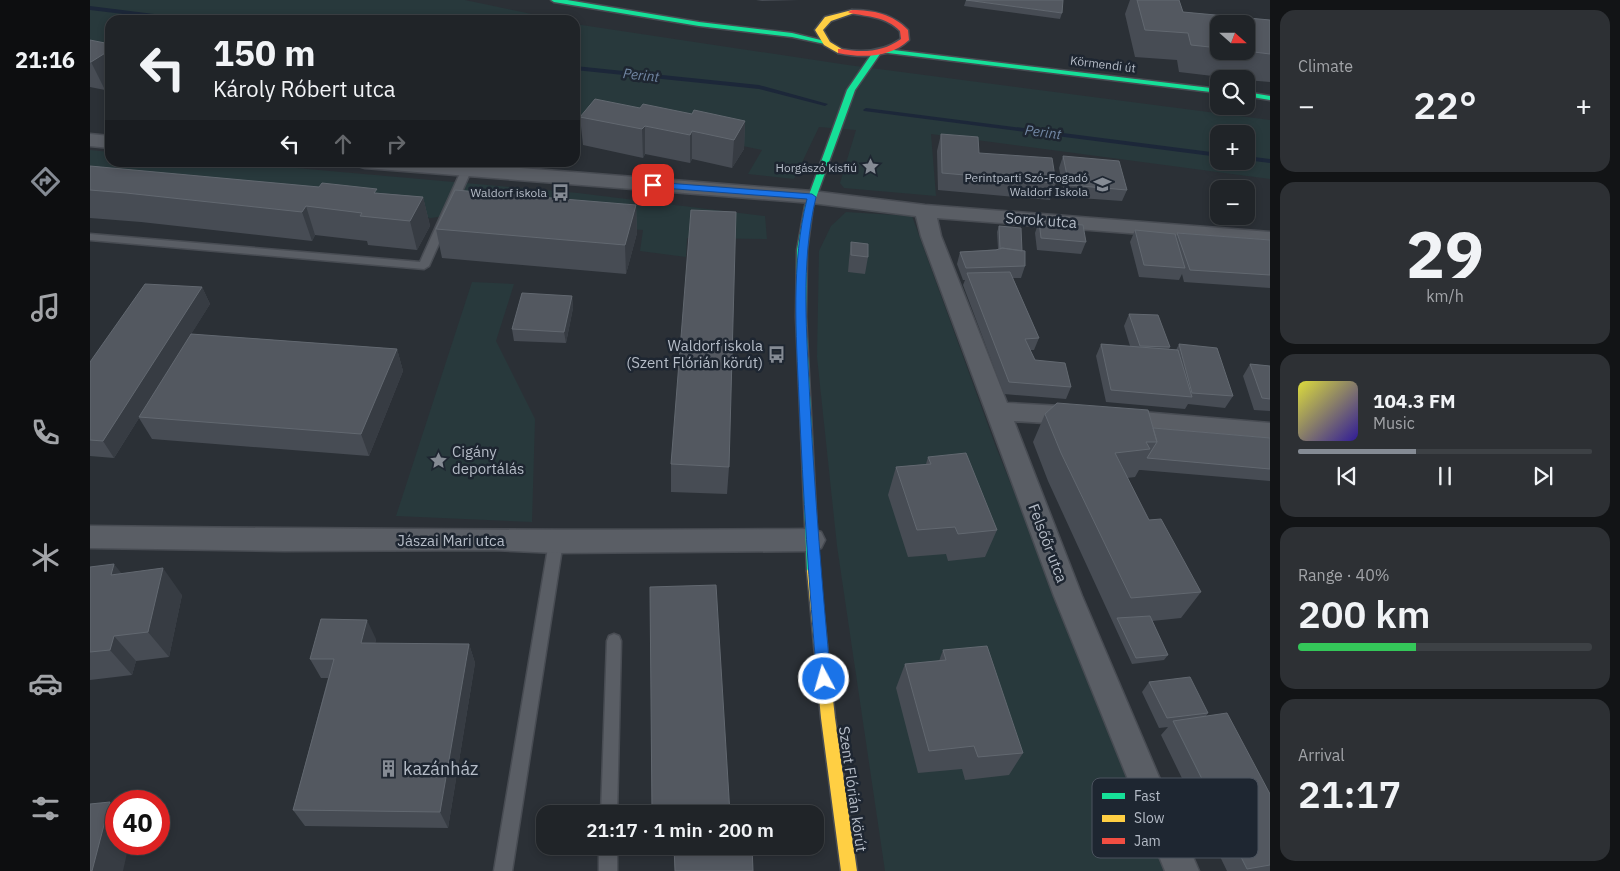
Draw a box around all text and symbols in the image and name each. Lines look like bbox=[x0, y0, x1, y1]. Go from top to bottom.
north arrow bbox=[1210, 15, 1255, 60]
map controls bbox=[1210, 15, 1255, 225]
text: 150 m bbox=[213, 30, 316, 76]
icon: left bbox=[130, 35, 195, 100]
text: 21:16 bbox=[15, 45, 75, 74]
street label: Körmendi út bbox=[1069, 53, 1137, 75]
text: Climate bbox=[1298, 56, 1353, 76]
water label: Perint bbox=[622, 64, 661, 86]
button: search bbox=[1210, 70, 1255, 115]
text: Károly Róbert utca bbox=[213, 74, 396, 103]
text: 22° bbox=[1413, 80, 1477, 129]
text: − bbox=[1298, 87, 1315, 124]
text: + bbox=[1575, 87, 1592, 124]
water label: Perint bbox=[1024, 121, 1063, 143]
button: + bbox=[1210, 125, 1255, 170]
icon: left bbox=[276, 130, 304, 158]
icon: ahead bbox=[329, 130, 357, 158]
icon: right bbox=[382, 130, 410, 158]
place icon: Horgászó kisfiú bbox=[861, 157, 881, 177]
place label: Horgászó kisfiú bbox=[776, 160, 857, 175]
icon: directions bbox=[28, 164, 63, 199]
pin bbox=[632, 164, 674, 206]
place label: Perintparti Szó-Fogadó Waldorf Iskola bbox=[965, 170, 1089, 199]
icon: arrive bbox=[639, 171, 667, 199]
school or university icon: Perintparti Szó-Fogadó Waldorf Iskola bbox=[1092, 174, 1112, 194]
button: − bbox=[1210, 180, 1255, 225]
bus stop icon: Waldorf iskola bbox=[551, 182, 571, 202]
place label: Waldorf iskola bbox=[471, 185, 548, 200]
street label: Sorok utca bbox=[1005, 208, 1077, 232]
text: 29 bbox=[1406, 211, 1484, 296]
text: km/h bbox=[1426, 286, 1464, 306]
icon: music bbox=[28, 290, 63, 325]
place label: Waldorf iskola (Szent Flórián körút) bbox=[626, 336, 763, 372]
bus stop icon: Waldorf iskola (Szent Flórián körút) bbox=[767, 344, 787, 364]
text: 104.3 FM bbox=[1373, 389, 1456, 413]
text: Music bbox=[1373, 413, 1415, 433]
icon: phone bbox=[28, 415, 63, 450]
place label: Cigány deportálás bbox=[452, 442, 524, 478]
place icon: Cigány deportálás bbox=[428, 450, 448, 470]
icon: previous bbox=[1333, 462, 1361, 490]
icon: pause bbox=[1431, 462, 1459, 490]
icon: next bbox=[1529, 462, 1557, 490]
street label: Felsőőr utca bbox=[1024, 501, 1072, 585]
street label: Jászai Mari utca bbox=[397, 531, 505, 550]
icon: climate bbox=[28, 540, 63, 575]
text: Range · 40% bbox=[1298, 565, 1390, 585]
text: 200 km bbox=[1298, 589, 1430, 638]
position arrow bbox=[797, 652, 849, 704]
icon: car bbox=[28, 666, 63, 701]
street label: Szent Flórián körút bbox=[835, 725, 871, 853]
text: Arrival bbox=[1298, 745, 1345, 765]
place label: kazánház bbox=[403, 757, 478, 780]
building icon: kazánház bbox=[379, 758, 399, 778]
text: 21:17 bbox=[1298, 769, 1401, 818]
legend bbox=[1092, 778, 1258, 858]
text: Fast bbox=[1134, 787, 1160, 805]
speed limit sign: 40 bbox=[105, 790, 170, 855]
icon: filters bbox=[28, 791, 63, 826]
text: Slow bbox=[1134, 809, 1165, 827]
text: 21:17 · 1 min · 200 m bbox=[586, 818, 774, 842]
text: Jam bbox=[1134, 832, 1161, 850]

